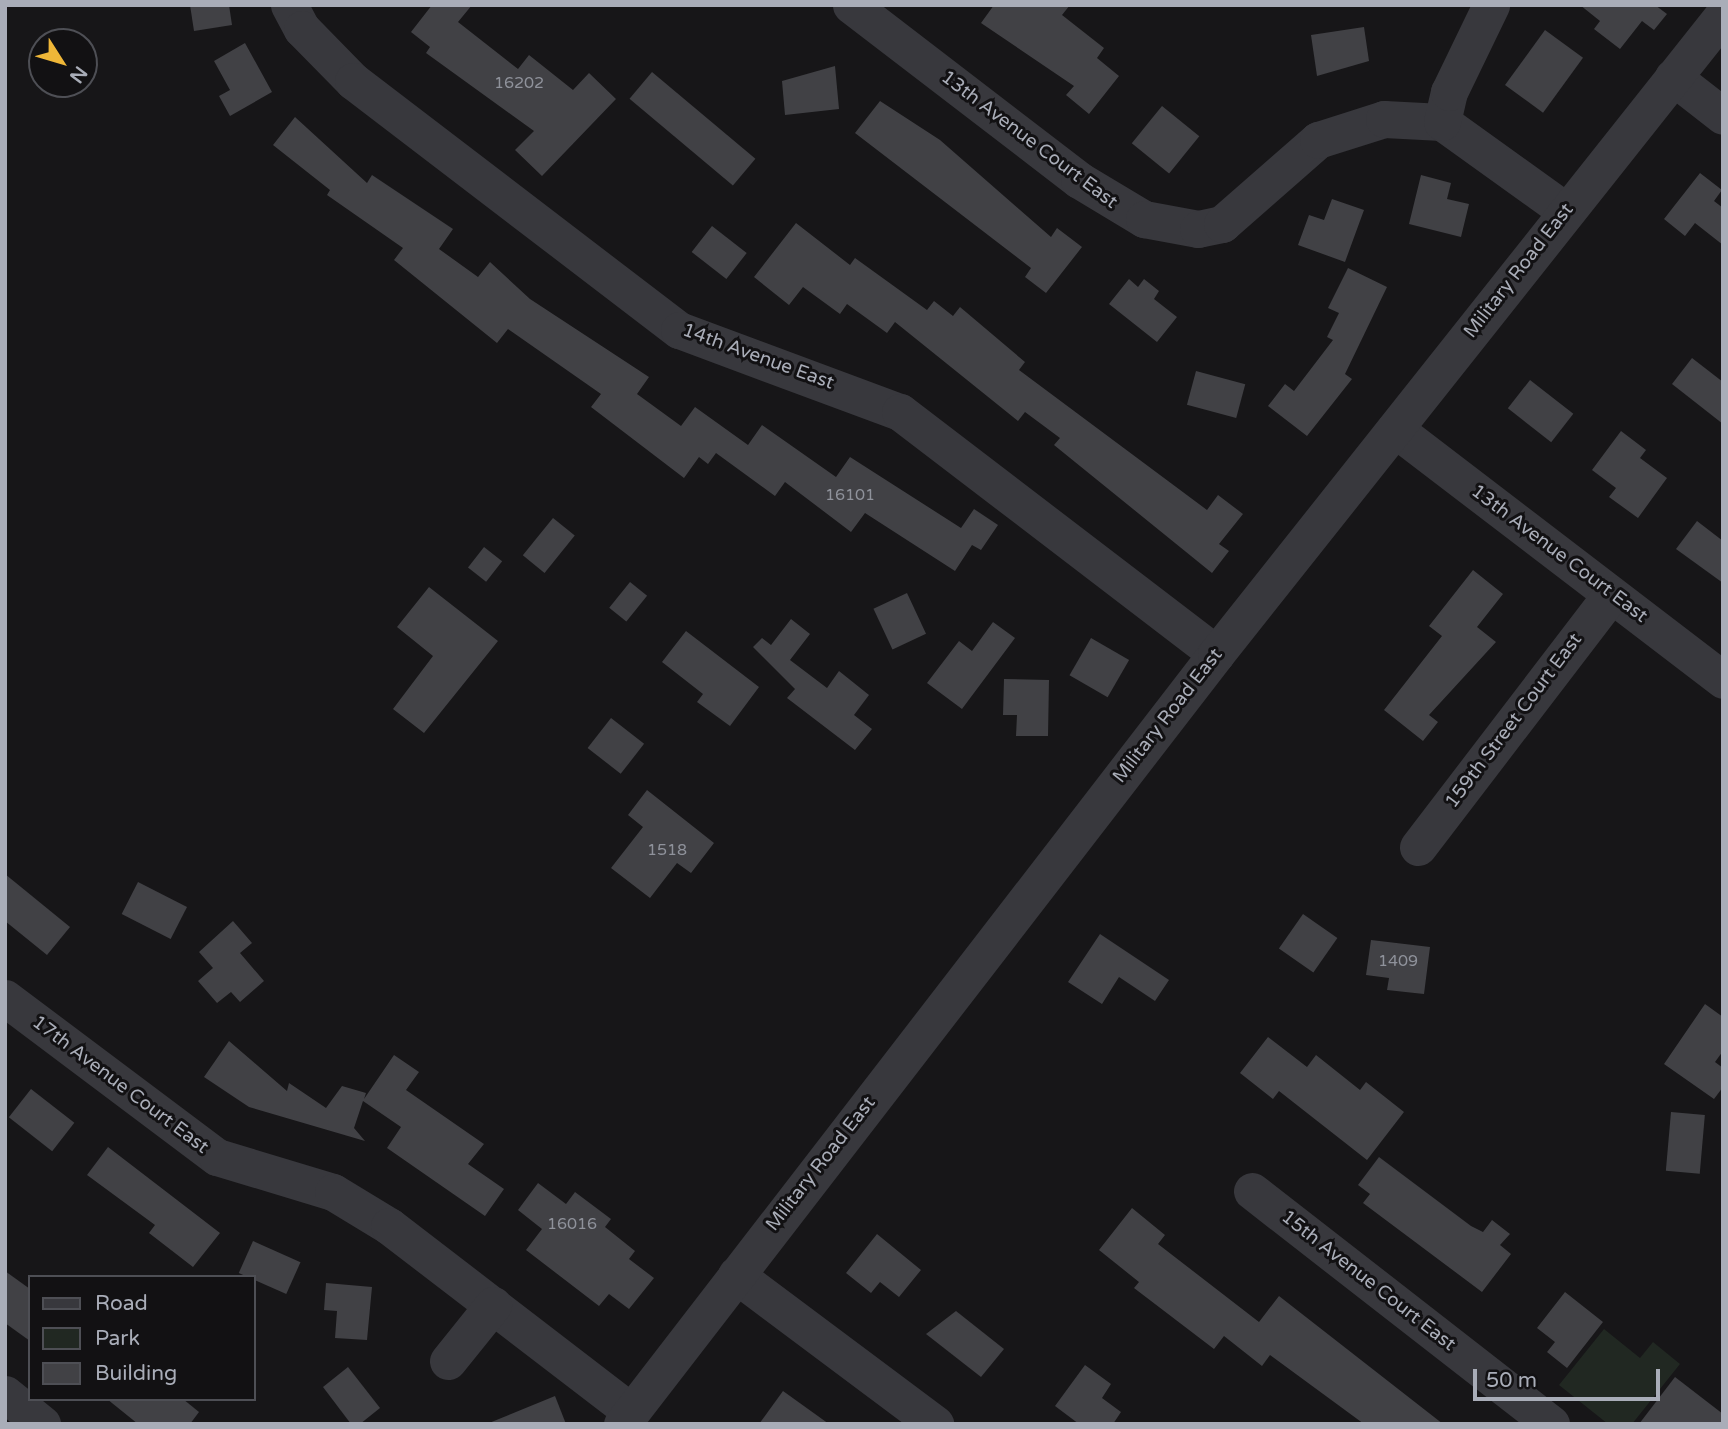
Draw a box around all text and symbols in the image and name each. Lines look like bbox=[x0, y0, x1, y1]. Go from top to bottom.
north arrow bbox=[28, 28, 98, 98]
text: N bbox=[65, 62, 92, 87]
street label: 13th Avenue Court East bbox=[936, 66, 1122, 214]
house number: 16202 bbox=[494, 73, 544, 93]
street label: Military Road East bbox=[1459, 199, 1579, 343]
street label: 14th Avenue East bbox=[679, 319, 837, 395]
street label: 13th Avenue Court East bbox=[1466, 480, 1652, 628]
house number: 16101 bbox=[825, 485, 875, 505]
street label: 159th Street Court East bbox=[1441, 629, 1587, 813]
street label: Military Road East bbox=[1108, 644, 1228, 788]
house number: 1518 bbox=[647, 840, 687, 860]
house number: 1409 bbox=[1378, 951, 1418, 971]
street label: 17th Avenue Court East bbox=[27, 1011, 213, 1159]
street label: Military Road East bbox=[761, 1092, 881, 1236]
street label: 15th Avenue Court East bbox=[1276, 1206, 1460, 1356]
house number: 16016 bbox=[547, 1214, 597, 1234]
legend bbox=[28, 1275, 256, 1401]
text: Road bbox=[95, 1291, 148, 1316]
text: Park bbox=[95, 1326, 140, 1351]
scale bar bbox=[1476, 1356, 1663, 1400]
text: Building bbox=[95, 1361, 177, 1386]
text: 50 m bbox=[1486, 1368, 1537, 1393]

